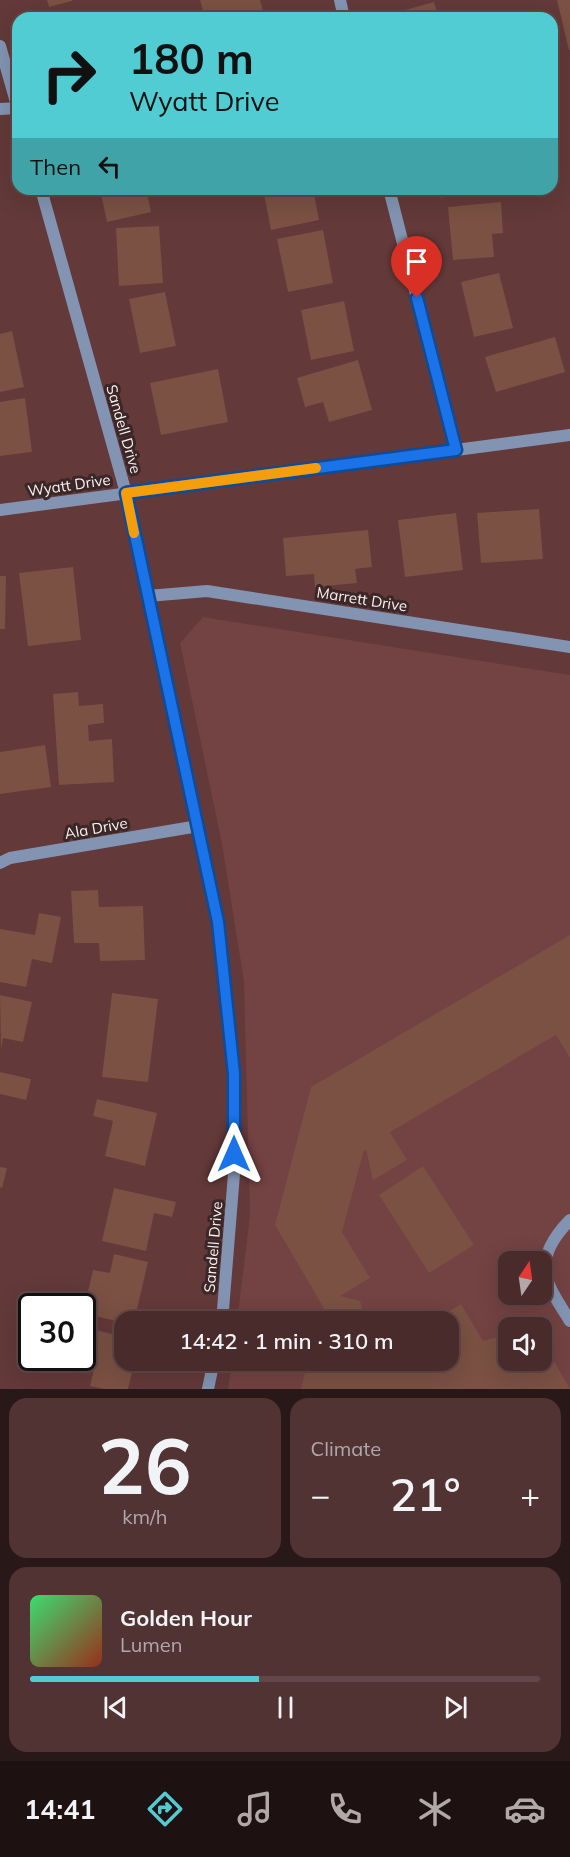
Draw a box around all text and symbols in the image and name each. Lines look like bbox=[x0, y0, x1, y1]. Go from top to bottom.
text: 180 m bbox=[129, 32, 254, 85]
icon: right bbox=[30, 36, 108, 114]
text: Wyatt Drive bbox=[129, 84, 279, 118]
icon: left bbox=[93, 150, 126, 183]
text: Then bbox=[30, 153, 81, 181]
pin bbox=[391, 236, 442, 298]
icon: arrive bbox=[400, 245, 433, 278]
street label: Sandell Drive bbox=[102, 382, 146, 476]
street label: Wyatt Drive bbox=[26, 470, 112, 500]
street label: Marrett Drive bbox=[315, 582, 409, 616]
street label: Ala Drive bbox=[63, 813, 129, 843]
position arrow bbox=[202, 1122, 266, 1186]
street label: Sandell Drive bbox=[200, 1201, 226, 1293]
north arrow bbox=[498, 1251, 552, 1305]
map controls bbox=[498, 1251, 552, 1371]
speed limit sign: 30 bbox=[18, 1293, 96, 1371]
button: sound bbox=[498, 1317, 552, 1371]
text: 14:42 · 1 min · 310 m bbox=[179, 1327, 394, 1355]
text: 26 bbox=[98, 1416, 192, 1514]
text: Climate bbox=[311, 1436, 381, 1461]
text: 21° bbox=[390, 1466, 461, 1522]
text: − bbox=[311, 1474, 330, 1515]
text: + bbox=[520, 1474, 540, 1515]
text: km/h bbox=[122, 1504, 167, 1529]
text: Golden Hour bbox=[120, 1604, 252, 1632]
text: Lumen bbox=[120, 1632, 182, 1657]
icon: previous bbox=[99, 1691, 132, 1724]
icon: pause bbox=[269, 1691, 302, 1724]
icon: next bbox=[439, 1691, 472, 1724]
icon: directions bbox=[144, 1788, 186, 1830]
icon: music bbox=[234, 1788, 276, 1830]
icon: phone bbox=[324, 1788, 366, 1830]
icon: climate bbox=[414, 1788, 456, 1830]
icon: car bbox=[504, 1788, 546, 1830]
text: 14:41 bbox=[24, 1792, 96, 1826]

